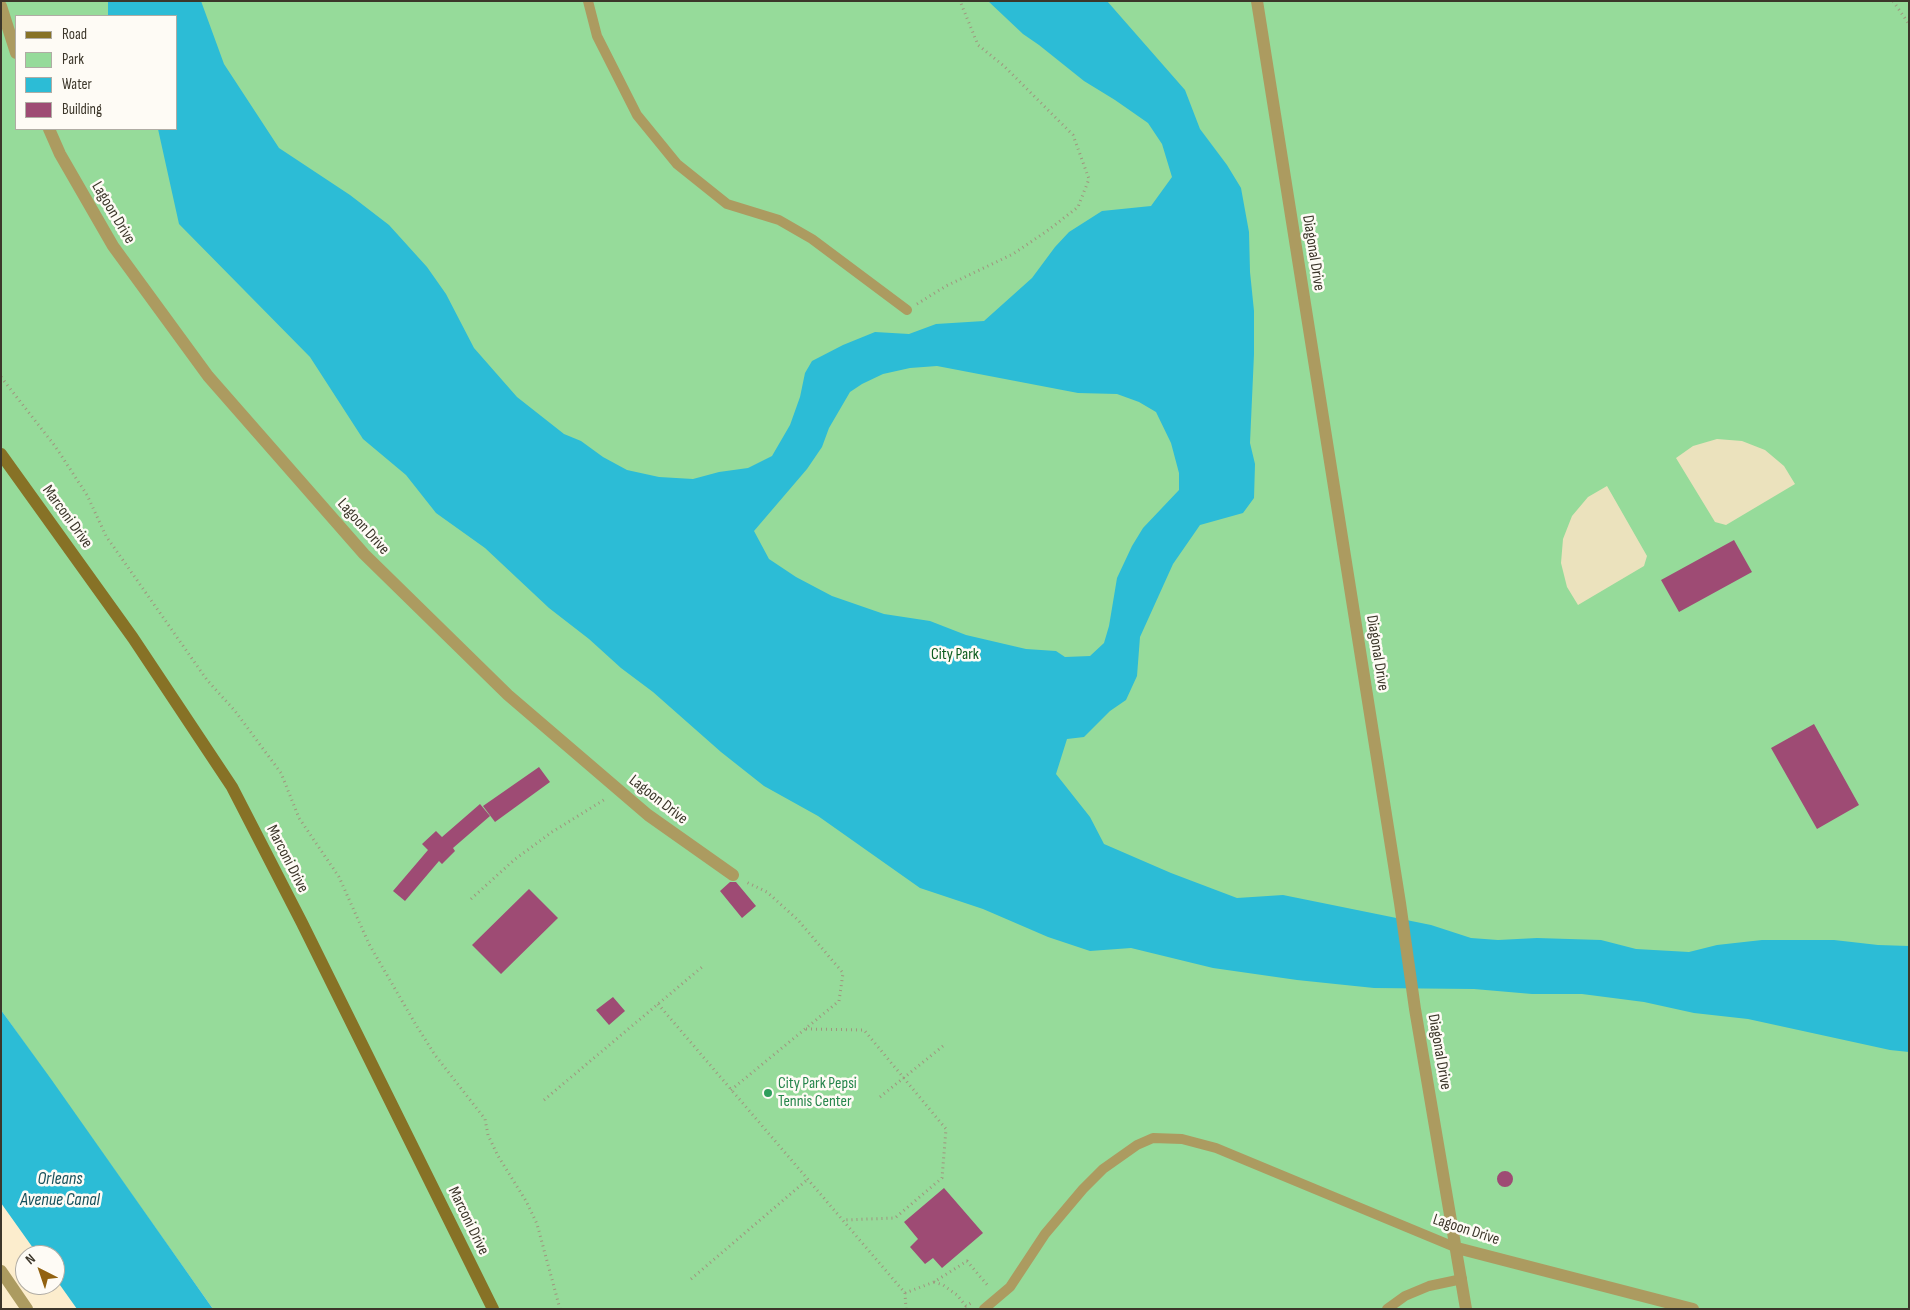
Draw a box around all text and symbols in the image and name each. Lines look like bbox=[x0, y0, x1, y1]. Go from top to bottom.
legend bbox=[15, 15, 178, 130]
text: Road bbox=[62, 25, 87, 44]
text: Park bbox=[62, 50, 84, 69]
text: Water bbox=[62, 75, 92, 94]
text: Building bbox=[62, 100, 102, 119]
street label: Lagoon Drive bbox=[87, 178, 139, 248]
street label: Diagonal Drive bbox=[1298, 214, 1328, 292]
street label: Marconi Drive bbox=[38, 482, 96, 552]
street label: Lagoon Drive bbox=[333, 495, 393, 559]
street label: Diagonal Drive bbox=[1362, 614, 1392, 692]
park label: City Park bbox=[931, 645, 979, 665]
street label: Lagoon Drive bbox=[625, 771, 691, 829]
street label: Marconi Drive bbox=[262, 822, 312, 896]
street label: Diagonal Drive bbox=[1423, 1013, 1455, 1091]
place label: City Park Pepsi Tennis Center bbox=[778, 1074, 857, 1112]
marker: City Park Pepsi Tennis Center bbox=[762, 1087, 774, 1099]
water label: Orleans Avenue Canal bbox=[20, 1168, 100, 1210]
street label: Marconi Drive bbox=[443, 1184, 493, 1258]
street label: Lagoon Drive bbox=[1430, 1210, 1502, 1250]
north arrow bbox=[15, 1245, 65, 1295]
text: N bbox=[22, 1250, 39, 1268]

